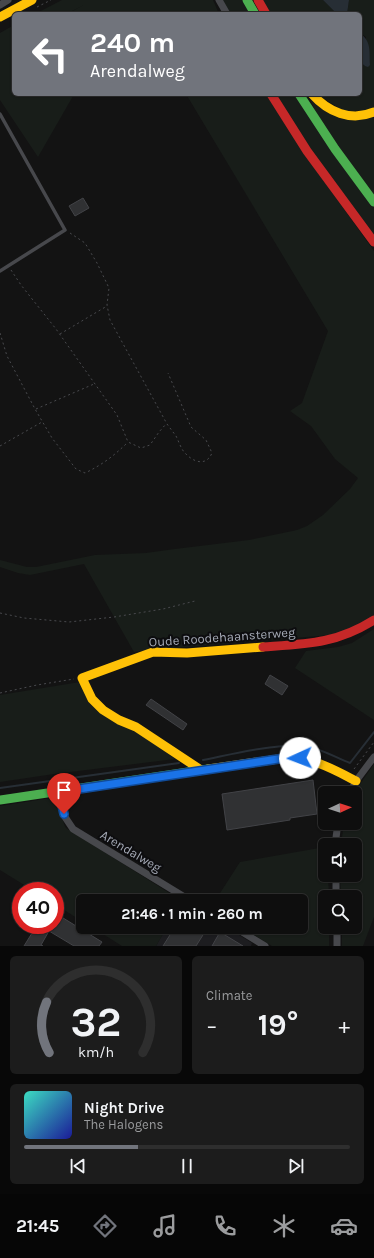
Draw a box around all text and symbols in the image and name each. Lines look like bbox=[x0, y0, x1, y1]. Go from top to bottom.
text: 240 m bbox=[90, 26, 175, 59]
icon: left bbox=[24, 28, 76, 80]
text: Arendalweg bbox=[90, 60, 185, 82]
street label: Oude Roodehaansterweg bbox=[148, 624, 296, 650]
position arrow bbox=[279, 737, 321, 779]
pin bbox=[47, 773, 81, 814]
icon: arrive bbox=[53, 779, 75, 801]
north arrow bbox=[318, 786, 362, 830]
map controls bbox=[318, 786, 362, 934]
street label: Arendalweg bbox=[98, 827, 165, 875]
button: sound bbox=[318, 838, 362, 882]
speed limit sign: 40 bbox=[12, 882, 64, 934]
button: search bbox=[318, 890, 362, 934]
text: 21:46 · 1 min · 260 m bbox=[121, 905, 263, 923]
text: Climate bbox=[206, 988, 252, 1003]
text: 32 bbox=[70, 998, 122, 1046]
text: 19° bbox=[258, 1007, 298, 1043]
text: − bbox=[206, 1013, 218, 1039]
text: + bbox=[338, 1013, 350, 1039]
text: km/h bbox=[78, 1044, 114, 1061]
text: Night Drive bbox=[84, 1099, 164, 1117]
text: The Halogens bbox=[84, 1117, 163, 1132]
icon: previous bbox=[67, 1155, 89, 1177]
icon: pause bbox=[176, 1155, 198, 1177]
icon: next bbox=[285, 1155, 307, 1177]
icon: directions bbox=[91, 1212, 119, 1240]
icon: music bbox=[151, 1212, 179, 1240]
icon: phone bbox=[211, 1212, 239, 1240]
icon: climate bbox=[270, 1212, 298, 1240]
icon: car bbox=[330, 1212, 358, 1240]
text: 21:45 bbox=[16, 1215, 59, 1237]

